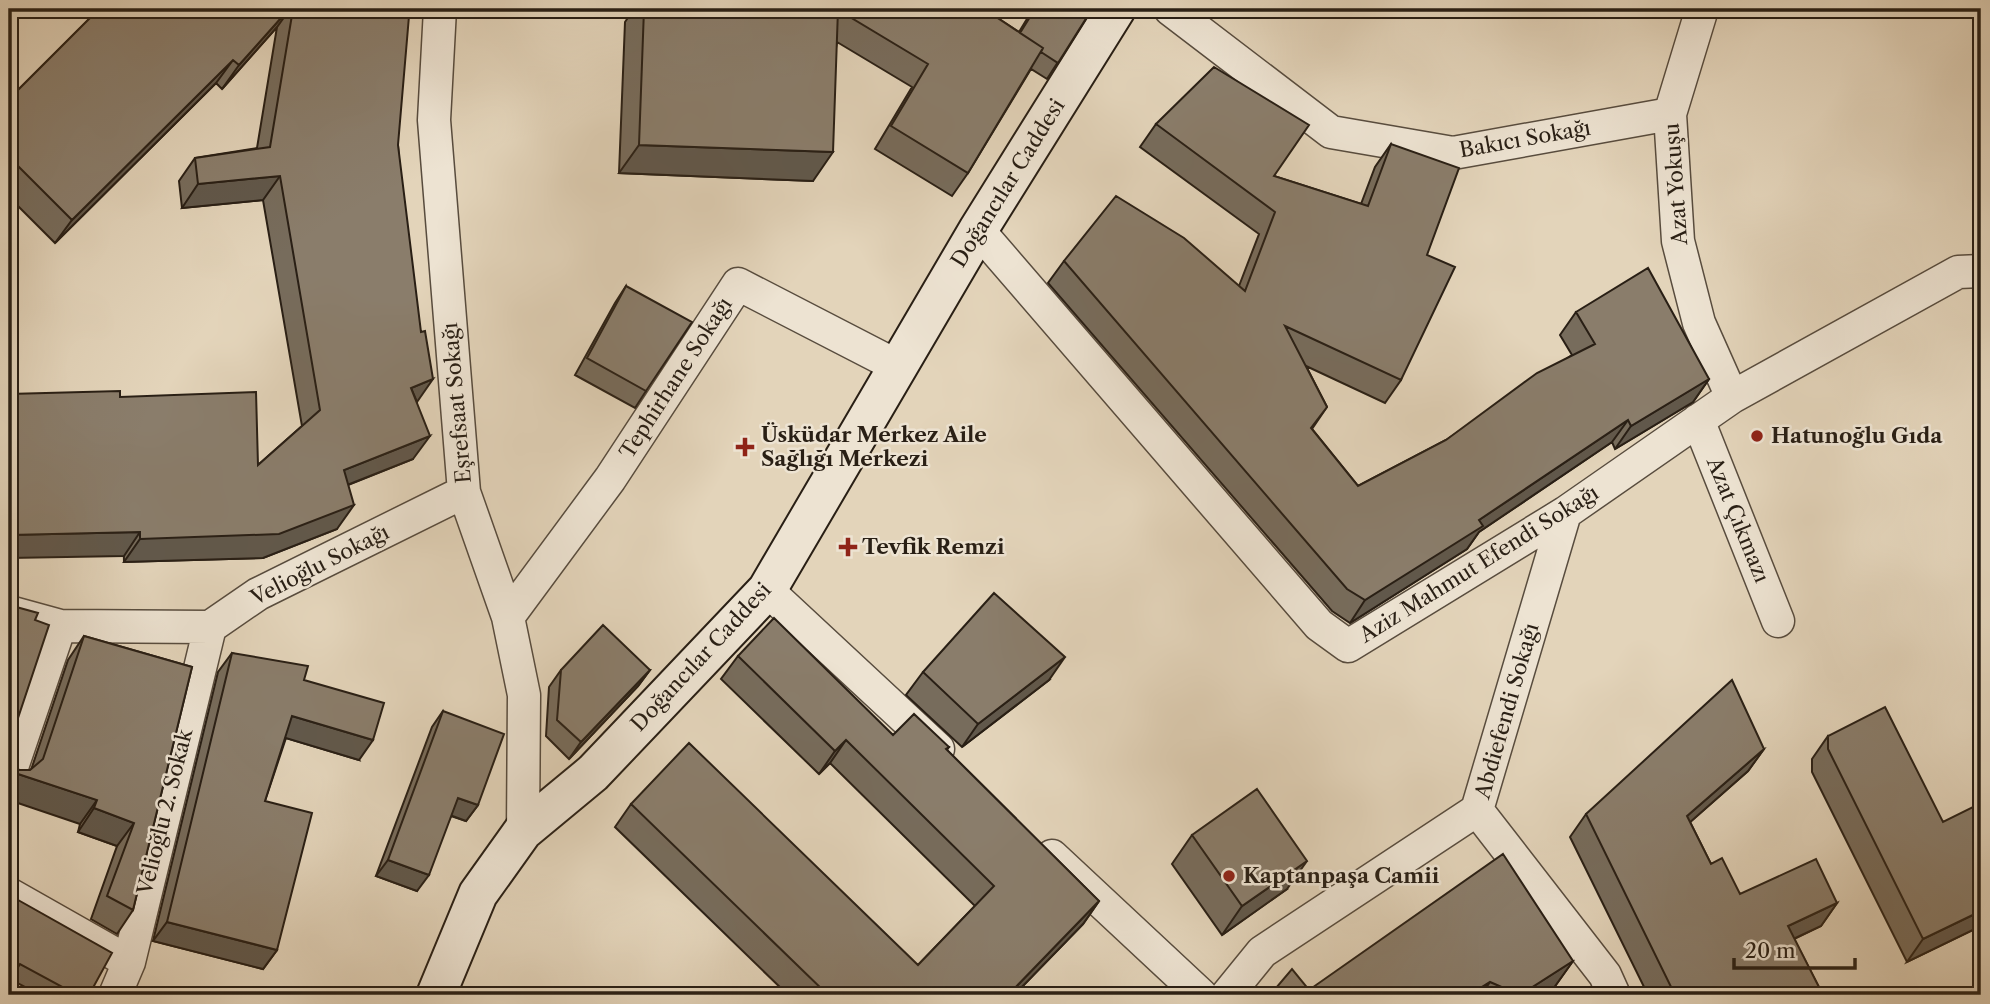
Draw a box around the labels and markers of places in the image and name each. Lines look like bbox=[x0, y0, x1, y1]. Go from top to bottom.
place label: Üsküdar Merkez Aile Sağlığı Merkezi bbox=[761, 422, 987, 471]
place label: Hatunoğlu Gıda bbox=[1771, 423, 1943, 448]
marker: Hatunoğlu Gıda bbox=[1749, 428, 1765, 444]
marker: Üsküdar Merkez Aile Sağlığı Merkezi bbox=[735, 437, 755, 457]
place label: Tevfik Remzi bbox=[862, 534, 1005, 559]
marker: Tevfik Remzi bbox=[840, 539, 856, 555]
place label: Kaptanpaşa Camii bbox=[1243, 863, 1440, 888]
marker: Kaptanpaşa Camii bbox=[1221, 868, 1237, 884]

